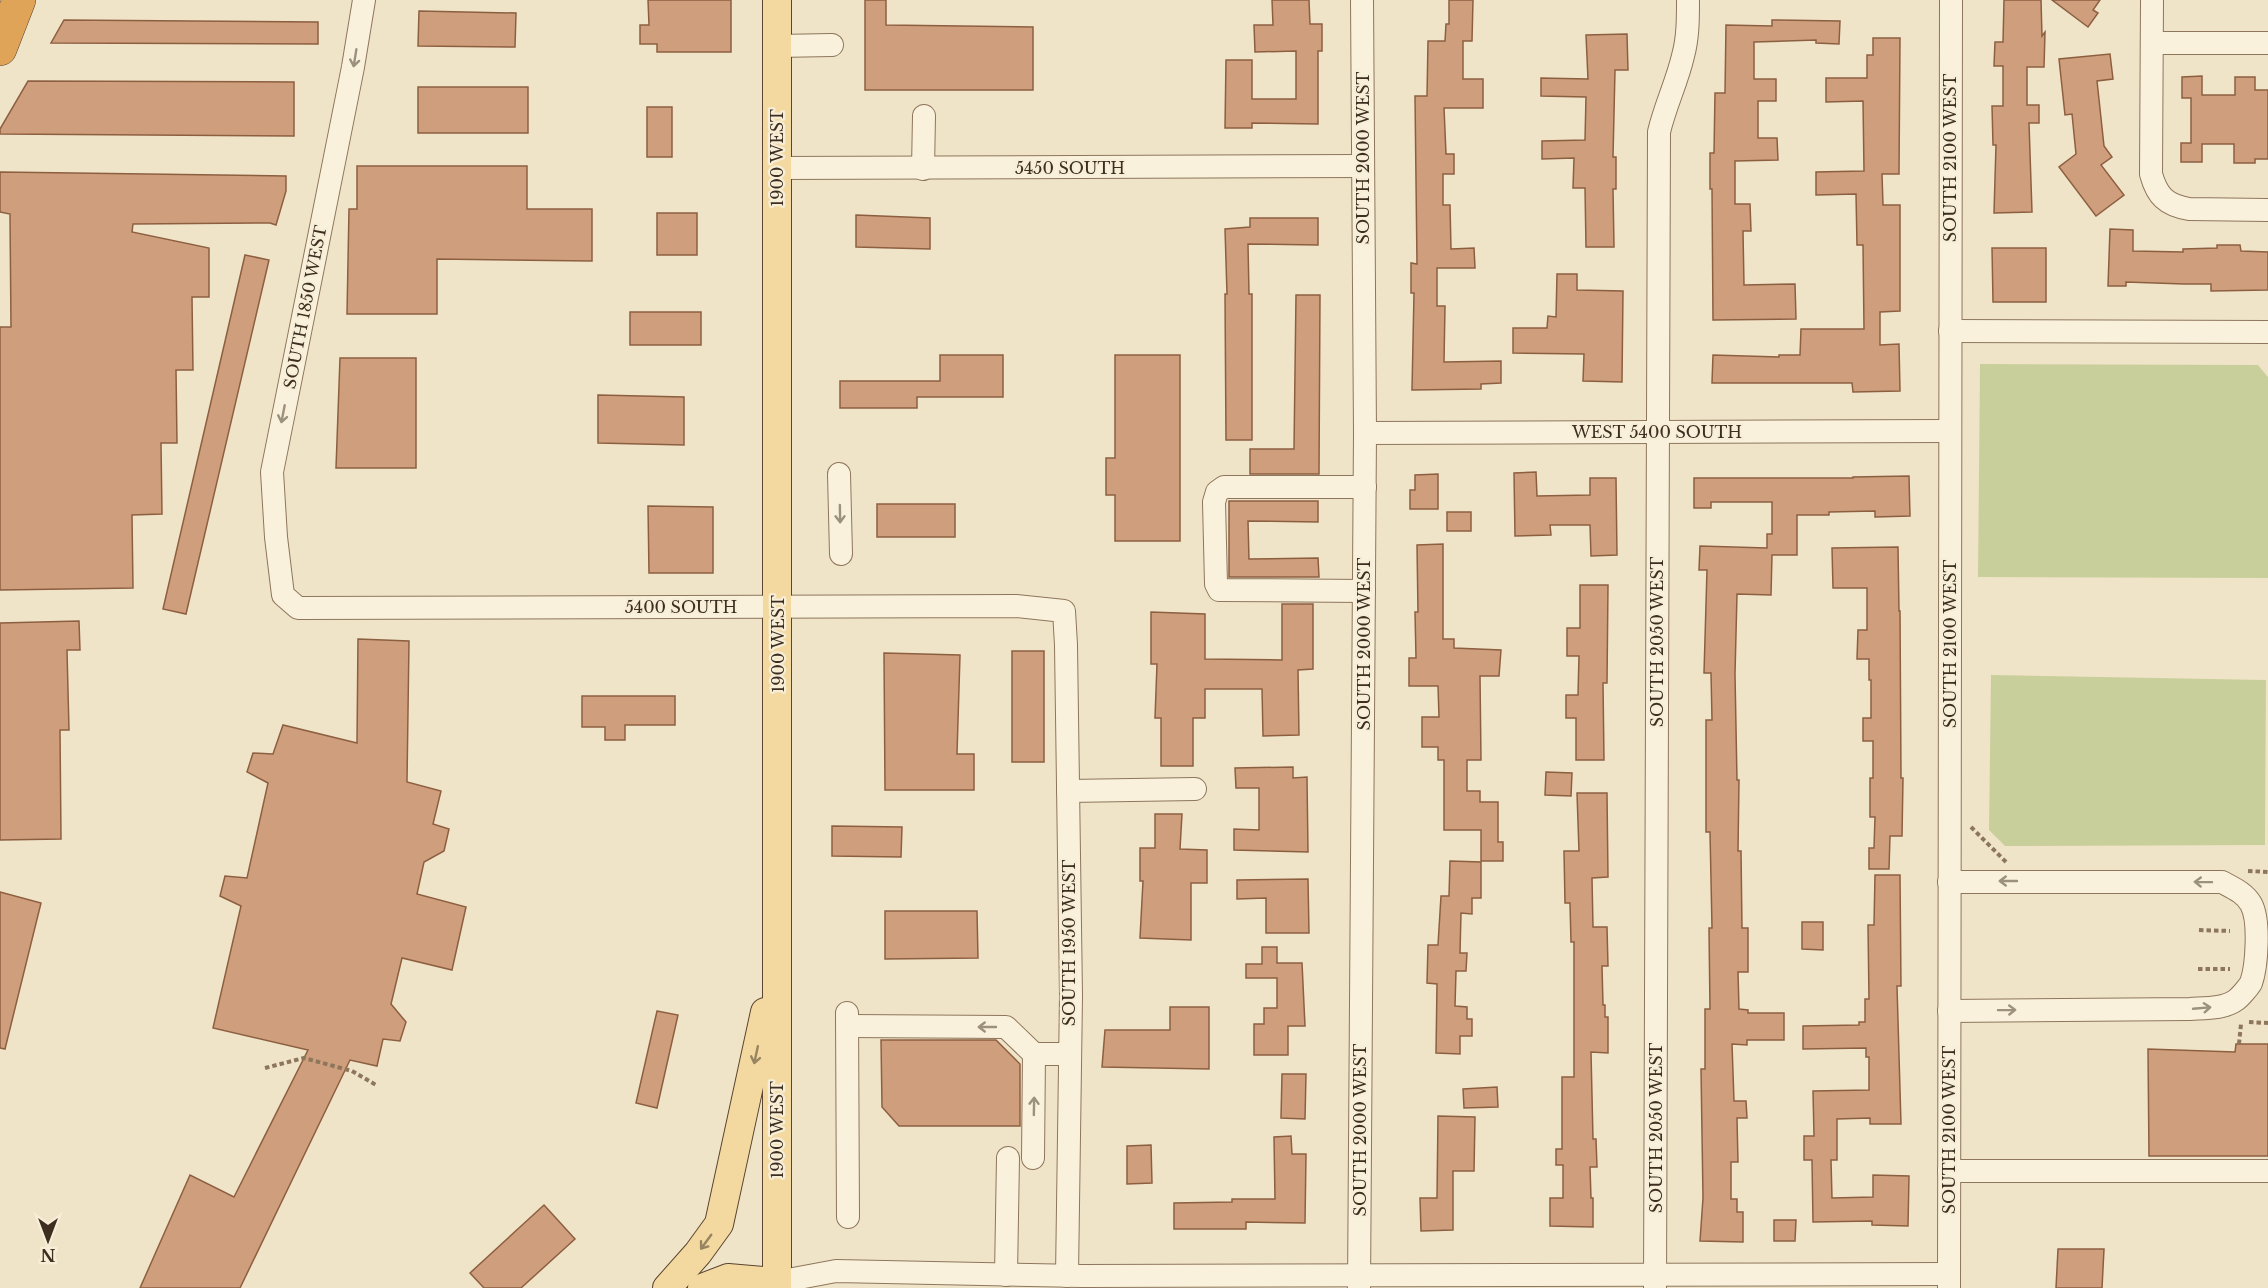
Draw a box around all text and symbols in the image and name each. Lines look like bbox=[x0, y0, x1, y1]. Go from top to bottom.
one-way arrow bbox=[349, 47, 360, 67]
street label: SOUTH 2000 WEST bbox=[1353, 71, 1373, 244]
street label: SOUTH 2100 WEST bbox=[1940, 74, 1960, 242]
street label: 1900 WEST bbox=[767, 109, 787, 207]
street label: 5450 SOUTH bbox=[1015, 158, 1125, 178]
street label: SOUTH 1850 WEST bbox=[279, 223, 331, 390]
one-way arrow bbox=[277, 404, 289, 423]
street label: WEST 5400 SOUTH bbox=[1571, 422, 1742, 442]
one-way arrow bbox=[835, 503, 846, 523]
street label: SOUTH 2000 WEST bbox=[1354, 557, 1374, 730]
street label: SOUTH 2050 WEST bbox=[1647, 557, 1667, 727]
street label: SOUTH 2100 WEST bbox=[1940, 560, 1960, 728]
street label: 1900 WEST bbox=[768, 595, 788, 693]
street label: 5400 SOUTH bbox=[625, 597, 737, 617]
street label: SOUTH 1950 WEST bbox=[1059, 860, 1079, 1026]
one-way arrow bbox=[1998, 875, 2018, 887]
one-way arrow bbox=[2193, 876, 2213, 887]
one-way arrow bbox=[2192, 1002, 2212, 1013]
one-way arrow bbox=[1997, 1004, 2017, 1016]
one-way arrow bbox=[977, 1021, 997, 1033]
street label: SOUTH 2000 WEST bbox=[1350, 1043, 1370, 1216]
street label: SOUTH 2050 WEST bbox=[1646, 1043, 1666, 1213]
one-way arrow bbox=[750, 1045, 761, 1065]
street label: SOUTH 2100 WEST bbox=[1939, 1046, 1959, 1214]
street label: 1900 WEST bbox=[767, 1081, 787, 1179]
one-way arrow bbox=[1028, 1097, 1040, 1117]
north arrow bbox=[18, 1210, 78, 1270]
one-way arrow bbox=[699, 1233, 712, 1249]
text: N bbox=[40, 1245, 56, 1265]

